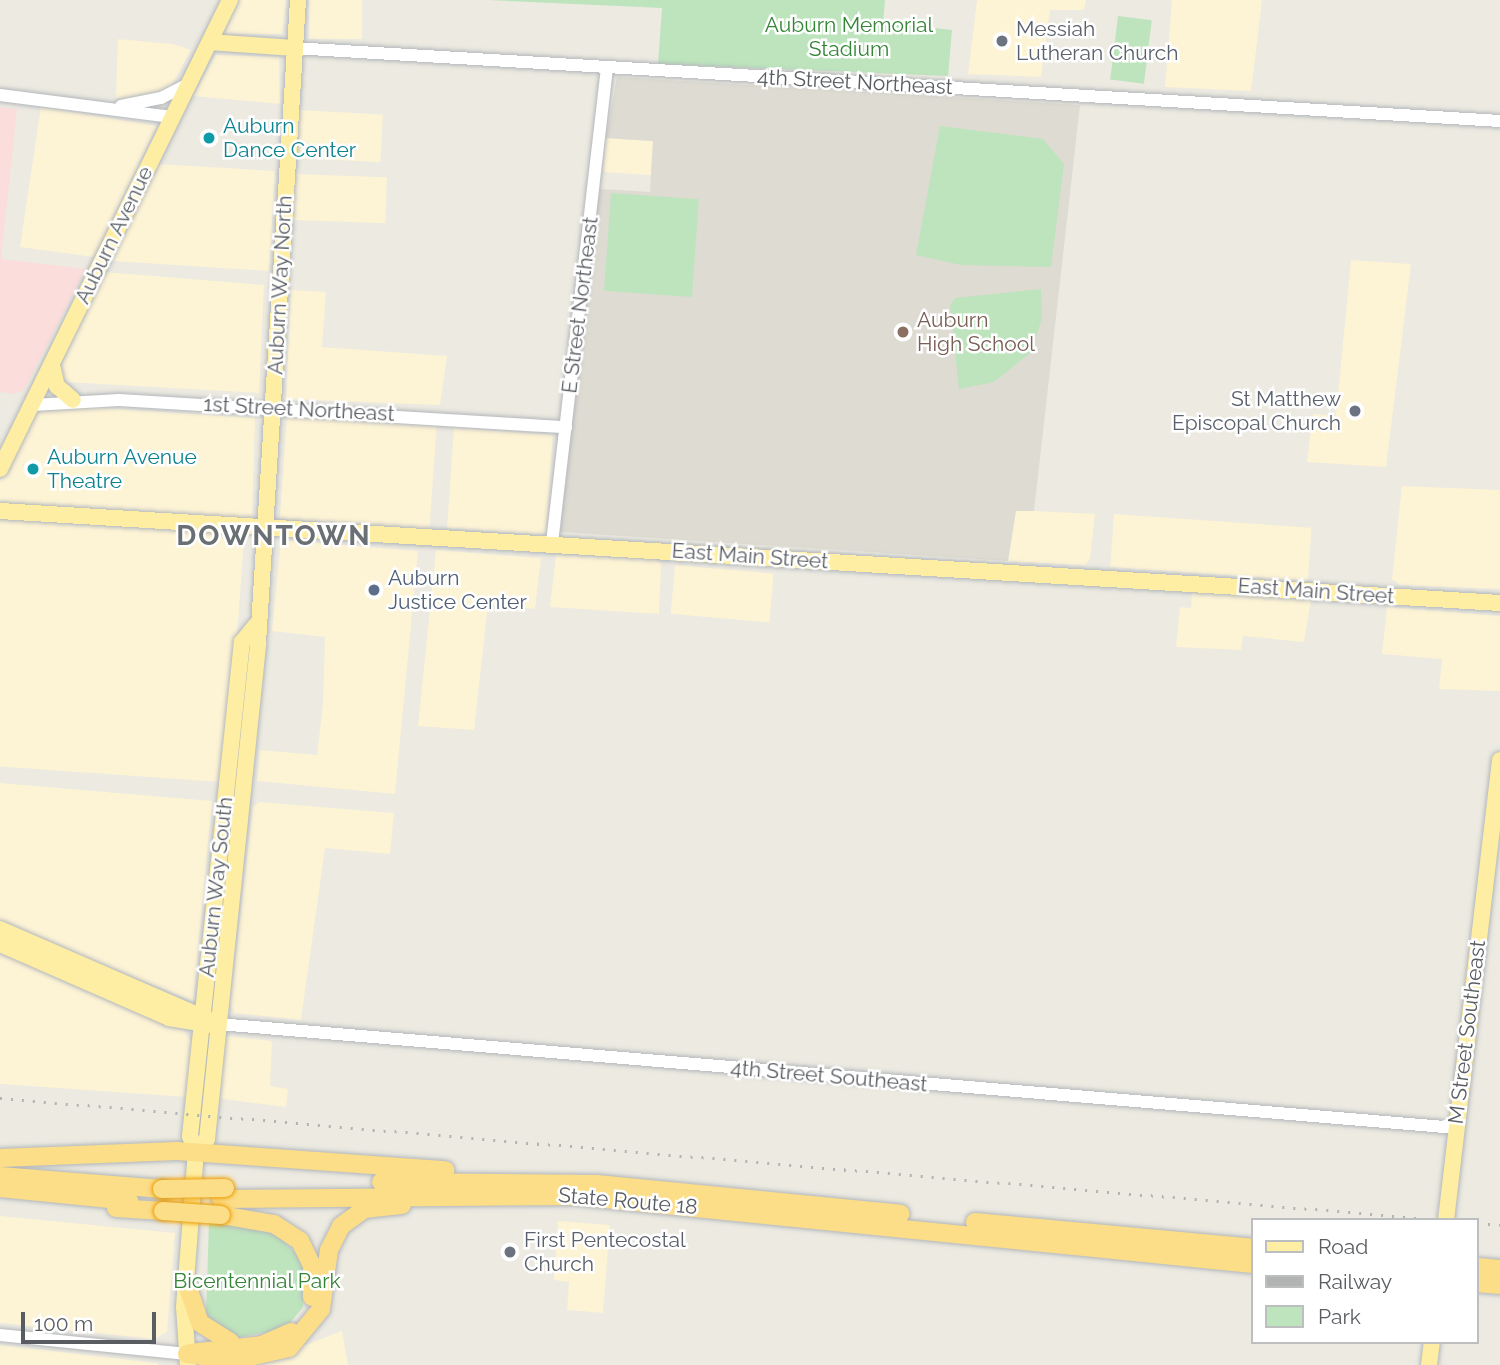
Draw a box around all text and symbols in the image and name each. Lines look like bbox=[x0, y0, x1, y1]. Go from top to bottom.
park label: Auburn Memorial Stadium bbox=[765, 12, 933, 62]
place label: Messiah Lutheran Church bbox=[1016, 16, 1179, 66]
marker: Messiah Lutheran Church bbox=[994, 33, 1010, 49]
street label: 4th Street Northeast bbox=[757, 64, 953, 100]
place label: Auburn Dance Center bbox=[223, 113, 356, 163]
marker: Auburn Dance Center bbox=[201, 130, 217, 146]
street label: Auburn Avenue bbox=[70, 162, 158, 308]
street label: Auburn Way North bbox=[263, 194, 297, 376]
street label: E Street Northeast bbox=[557, 215, 603, 395]
place label: Auburn High School bbox=[917, 307, 1035, 357]
marker: Auburn High School bbox=[895, 324, 911, 340]
place label: St Matthew Episcopal Church bbox=[1171, 386, 1341, 436]
street label: 1st Street Northeast bbox=[203, 391, 395, 427]
marker: St Matthew Episcopal Church bbox=[1347, 403, 1363, 419]
place label: Auburn Avenue Theatre bbox=[47, 444, 198, 494]
marker: Auburn Avenue Theatre bbox=[25, 461, 41, 477]
district label: DOWNTOWN bbox=[177, 519, 371, 553]
street label: East Main Street bbox=[671, 538, 829, 574]
place label: Auburn Justice Center bbox=[388, 565, 527, 615]
street label: East Main Street bbox=[1237, 573, 1395, 609]
marker: Auburn Justice Center bbox=[366, 582, 382, 598]
street label: Auburn Way South bbox=[194, 795, 238, 979]
street label: M Street Southeast bbox=[1443, 939, 1491, 1125]
street label: 4th Street Southeast bbox=[729, 1055, 929, 1097]
street label: State Route 18 bbox=[557, 1182, 699, 1220]
legend bbox=[1252, 1218, 1479, 1344]
place label: First Pentecostal Church bbox=[524, 1227, 686, 1277]
text: Road bbox=[1318, 1234, 1368, 1259]
marker: First Pentecostal Church bbox=[502, 1244, 518, 1260]
park label: Bicentennial Park bbox=[173, 1268, 341, 1294]
text: Railway bbox=[1318, 1269, 1392, 1294]
scale bar bbox=[24, 1298, 159, 1342]
text: Park bbox=[1318, 1304, 1361, 1329]
text: 100 m bbox=[34, 1311, 93, 1336]

